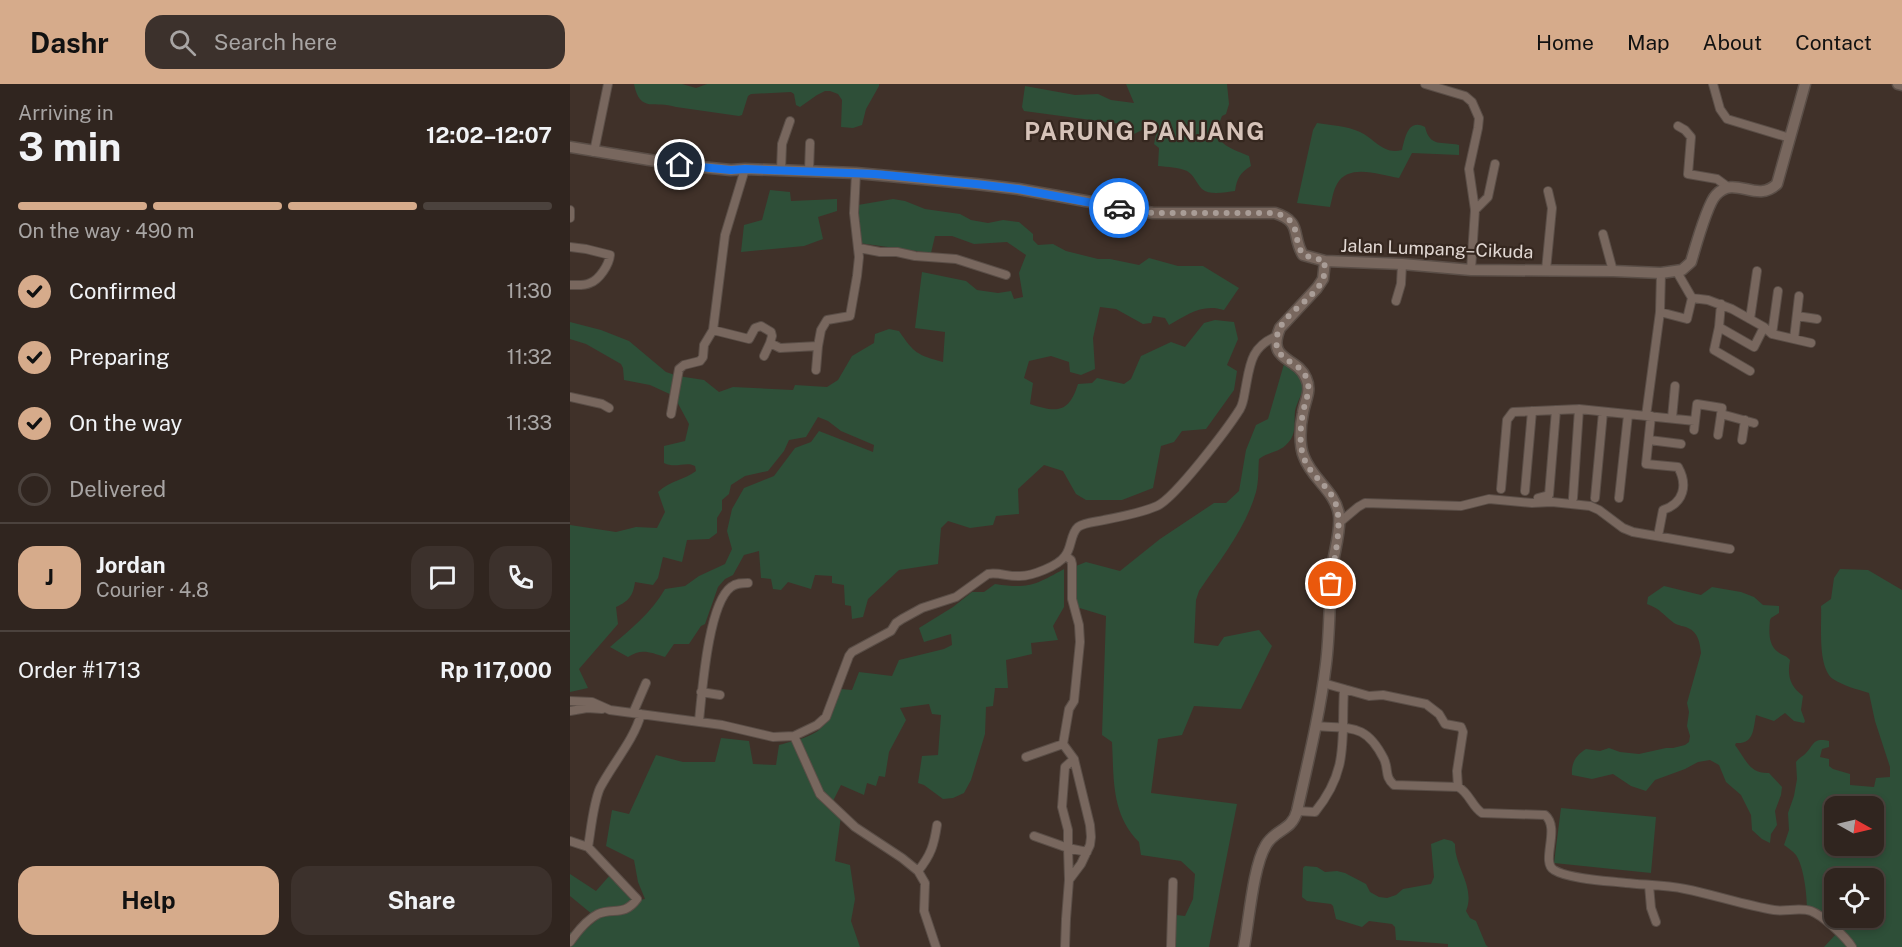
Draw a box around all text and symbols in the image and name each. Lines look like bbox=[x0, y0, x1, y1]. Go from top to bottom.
search box bbox=[145, 15, 565, 69]
text: Dashr bbox=[30, 26, 109, 59]
icon: search bbox=[166, 26, 199, 59]
text: Search here bbox=[214, 29, 337, 55]
text: Home bbox=[1536, 30, 1594, 55]
text: Map bbox=[1627, 30, 1670, 55]
text: About bbox=[1703, 30, 1762, 55]
text: Contact bbox=[1795, 30, 1872, 55]
text: Arriving in bbox=[18, 101, 113, 125]
district label: PARUNG PANJANG bbox=[1024, 117, 1266, 145]
text: 12:02–12:07 bbox=[426, 122, 552, 148]
text: 3 min bbox=[18, 124, 121, 170]
pin bbox=[654, 139, 705, 190]
icon: home bbox=[663, 148, 696, 181]
courier bbox=[1089, 178, 1149, 238]
icon: car bbox=[1103, 192, 1136, 225]
text: On the way · 490 m bbox=[18, 219, 194, 243]
street label: Jalan Lumpang–Cikuda bbox=[1340, 235, 1534, 262]
icon: check bbox=[18, 275, 51, 308]
text: Confirmed bbox=[69, 278, 176, 304]
text: 11:30 bbox=[507, 279, 552, 303]
icon: check bbox=[18, 341, 51, 374]
text: Preparing bbox=[69, 344, 170, 370]
text: 11:32 bbox=[507, 345, 552, 369]
icon: check bbox=[18, 407, 51, 440]
text: On the way bbox=[69, 410, 182, 436]
text: 11:33 bbox=[506, 411, 552, 435]
text: Delivered bbox=[69, 476, 166, 502]
button: chat bbox=[411, 546, 474, 609]
button: phone bbox=[489, 546, 552, 609]
text: Jordan bbox=[96, 552, 165, 578]
pin bbox=[1305, 558, 1356, 609]
text: J bbox=[45, 564, 54, 590]
icon: bag bbox=[1314, 567, 1347, 600]
text: Courier · 4.8 bbox=[96, 578, 209, 602]
text: Order #1713 bbox=[18, 657, 141, 683]
text: Rp 117,000 bbox=[440, 657, 552, 683]
north arrow bbox=[1824, 796, 1884, 856]
map controls bbox=[1824, 796, 1884, 928]
button: Help bbox=[18, 866, 279, 935]
button: Share bbox=[291, 866, 552, 935]
button: locate bbox=[1824, 868, 1884, 928]

